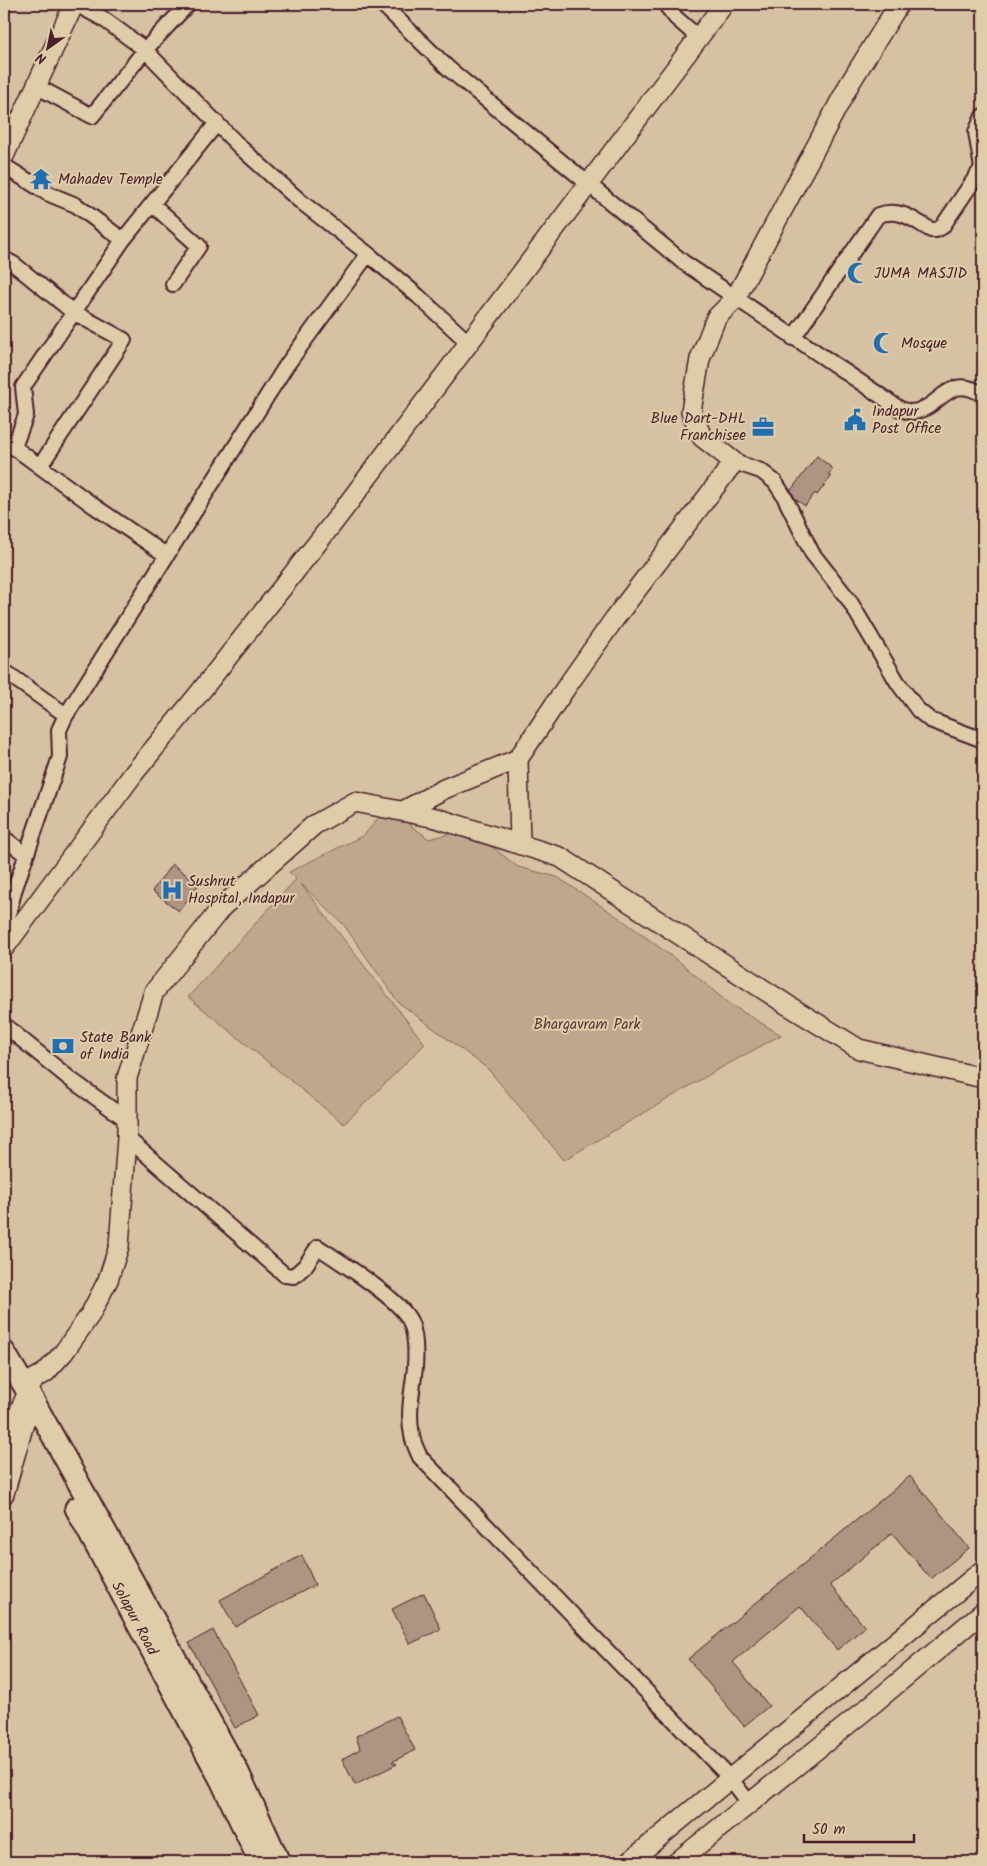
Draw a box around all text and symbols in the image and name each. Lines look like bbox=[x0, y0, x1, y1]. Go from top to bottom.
north arrow bbox=[22, 22, 72, 72]
text: N bbox=[32, 46, 51, 70]
temple icon: Mahadev Temple bbox=[28, 166, 54, 192]
place label: Mahadev Temple bbox=[58, 168, 163, 192]
mosque icon: JUMA MASJID bbox=[845, 260, 871, 286]
place label: JUMA MASJID bbox=[874, 262, 968, 286]
mosque icon: Mosque bbox=[871, 330, 897, 356]
place label: Mosque bbox=[901, 332, 947, 356]
place label: Indapur Post Office bbox=[872, 400, 942, 441]
place label: Blue Dart-DHL Franchisee bbox=[651, 407, 746, 448]
public building icon: Indapur Post Office bbox=[842, 407, 868, 433]
office icon: Blue Dart-DHL Franchisee bbox=[750, 414, 776, 440]
place label: Sushrut Hospital, Indapur bbox=[188, 870, 295, 911]
hospital icon: Sushrut Hospital, Indapur bbox=[159, 877, 185, 903]
park label: Bhargavram Park bbox=[533, 1013, 642, 1037]
place label: State Bank of India bbox=[80, 1026, 152, 1067]
bank icon: State Bank of India bbox=[50, 1033, 76, 1059]
street label: Solapur Road bbox=[105, 1577, 164, 1660]
scale bar bbox=[804, 1811, 914, 1843]
text: 50 m bbox=[812, 1818, 846, 1842]

